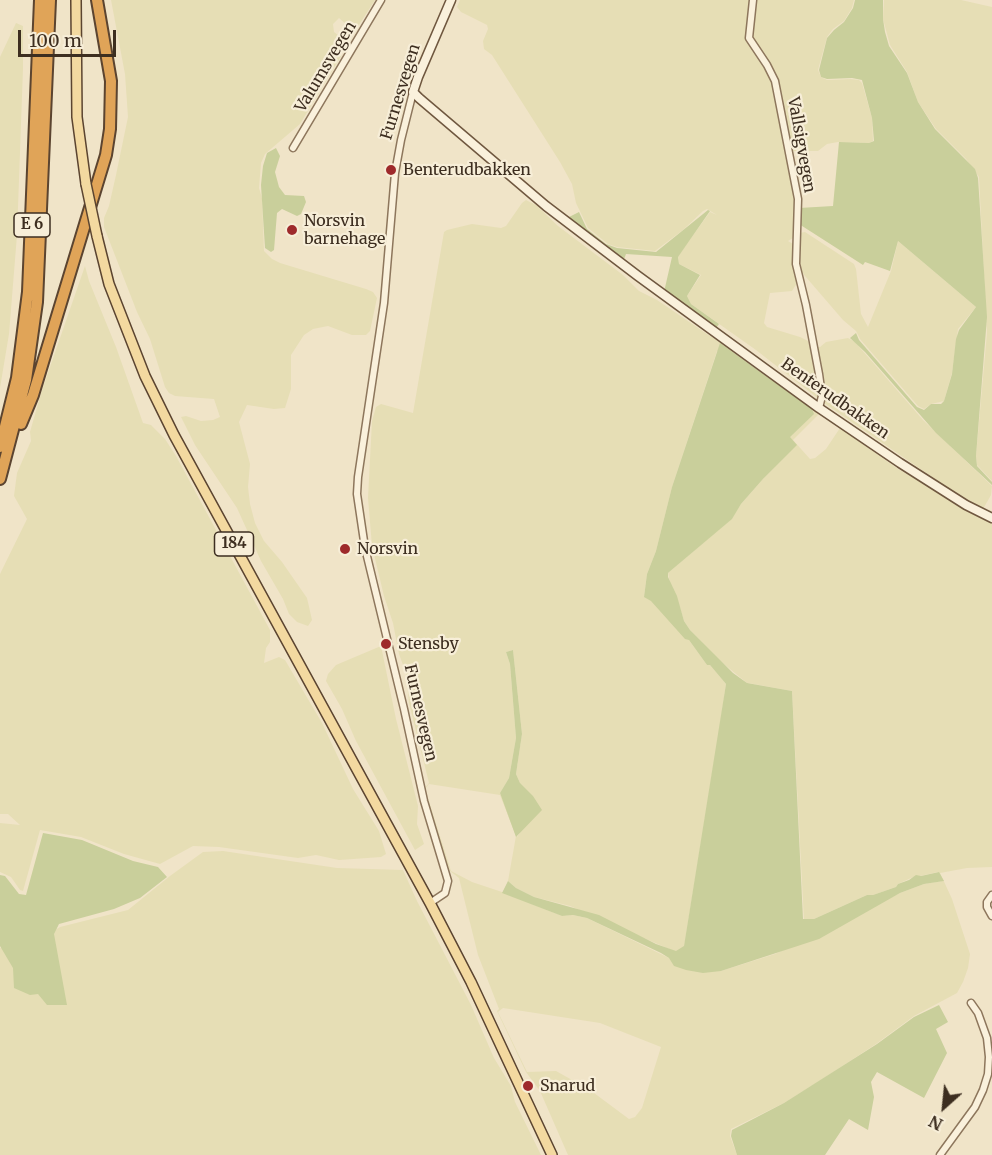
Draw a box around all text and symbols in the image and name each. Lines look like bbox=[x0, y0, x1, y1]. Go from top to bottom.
scale bar bbox=[21, 18, 118, 56]
street label: Valumsvegen bbox=[291, 18, 361, 116]
text: 100 m bbox=[29, 29, 82, 52]
street label: Furnesvegen bbox=[377, 42, 425, 142]
street label: Vallsigvegen bbox=[783, 96, 819, 194]
place label: Benterudbakken bbox=[403, 160, 531, 180]
marker: Benterudbakken bbox=[384, 163, 398, 177]
place label: Norsvin barnehage bbox=[304, 211, 385, 249]
road number: E 6 bbox=[14, 213, 50, 237]
marker: Norsvin barnehage bbox=[285, 223, 299, 237]
street label: Benterudbakken bbox=[777, 354, 893, 444]
road number: 184 bbox=[214, 532, 254, 556]
place label: Norsvin bbox=[357, 539, 418, 559]
marker: Norsvin bbox=[338, 542, 352, 556]
place label: Stensby bbox=[398, 634, 459, 654]
marker: Stensby bbox=[379, 637, 393, 651]
street label: Furnesvegen bbox=[399, 662, 441, 764]
place label: Snarud bbox=[540, 1076, 595, 1096]
north arrow bbox=[914, 1077, 974, 1137]
marker: Snarud bbox=[521, 1079, 535, 1093]
text: N bbox=[926, 1111, 946, 1135]

